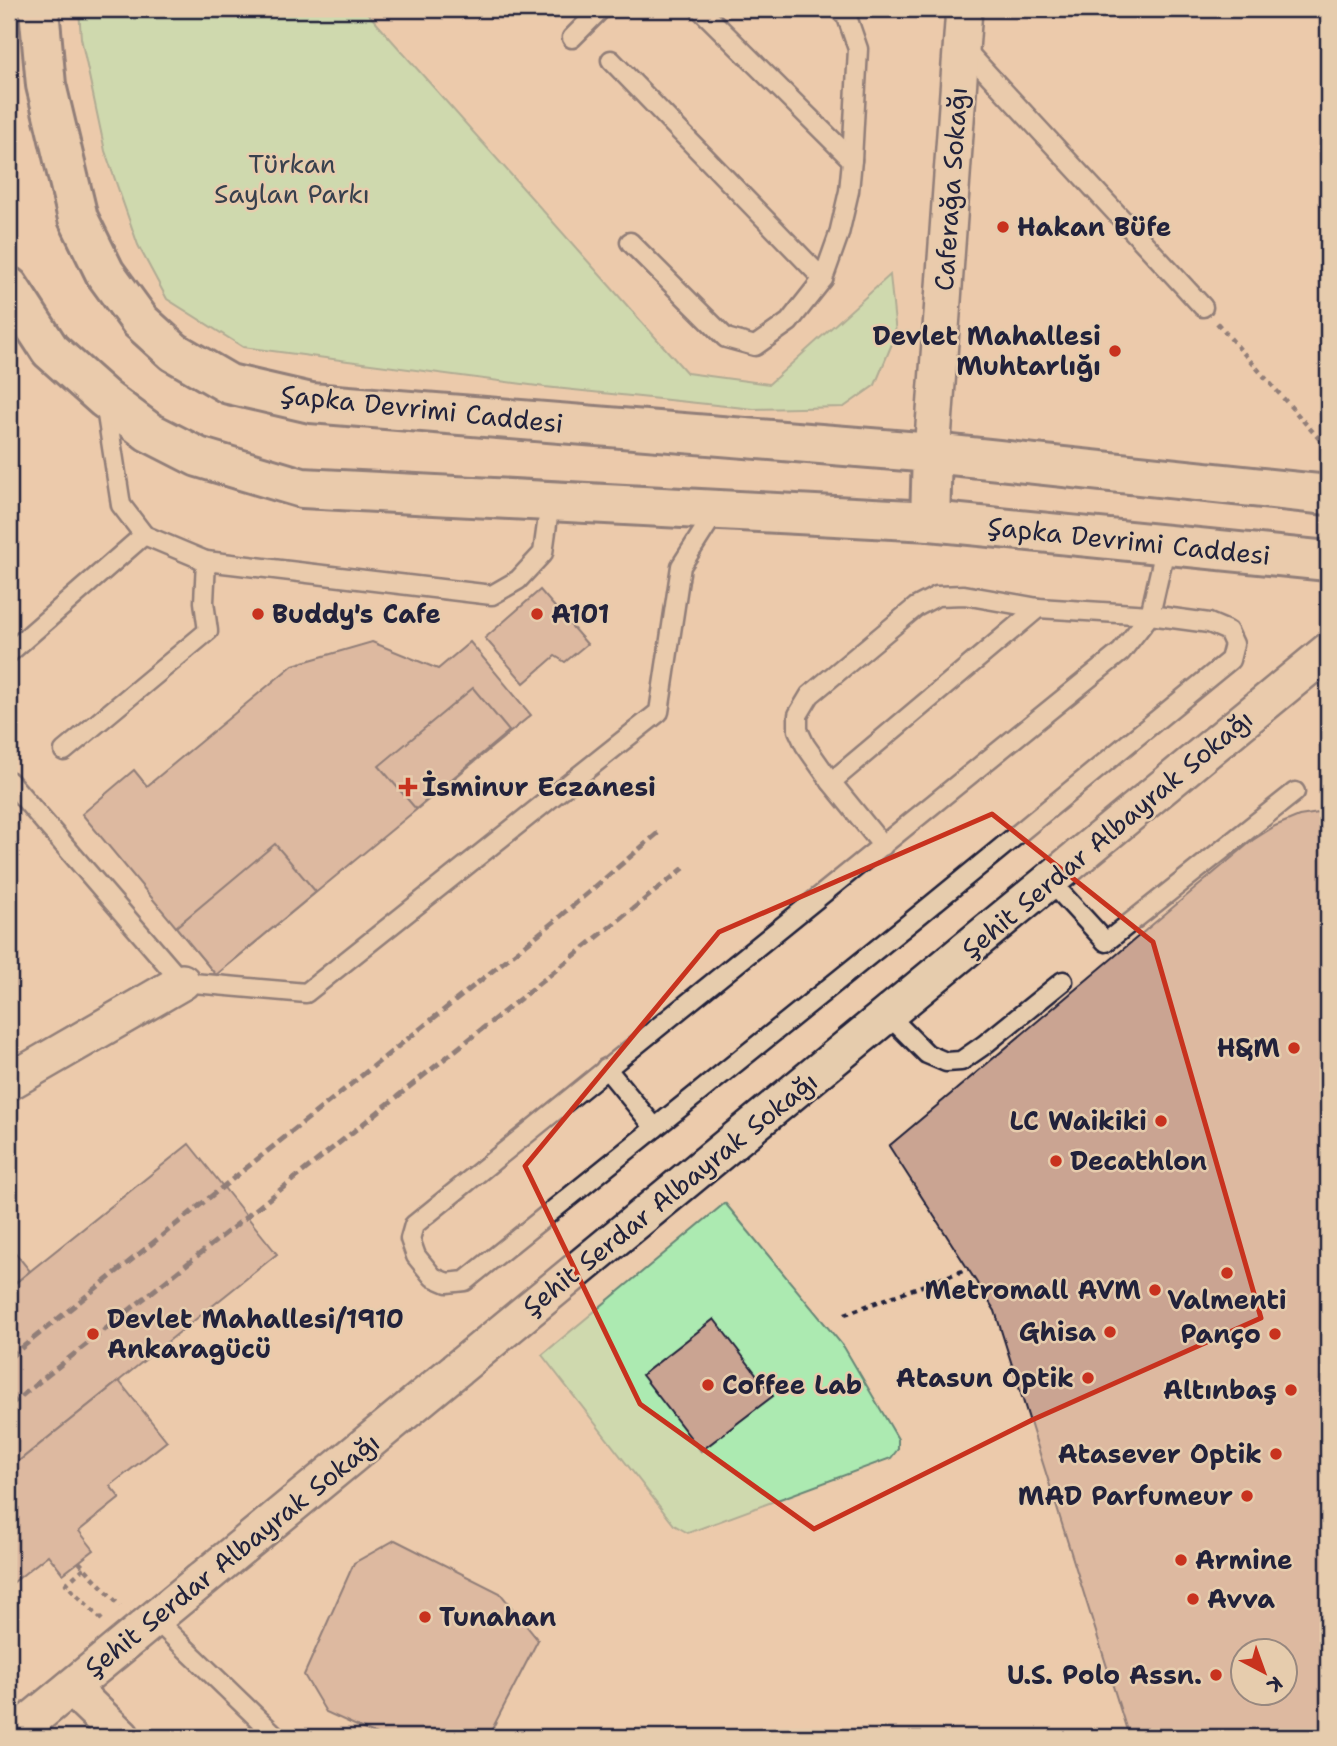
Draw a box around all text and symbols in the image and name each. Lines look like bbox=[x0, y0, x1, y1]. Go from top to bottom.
street label: Caferağa Sokağı bbox=[926, 86, 975, 292]
park label: Türkan Saylan Parkı bbox=[214, 146, 370, 211]
place label: Hakan Büfe bbox=[1017, 209, 1171, 244]
marker: Hakan Büfe bbox=[995, 219, 1011, 235]
place label: Devlet Mahallesi Muhtarlığı bbox=[872, 318, 1101, 383]
marker: Devlet Mahallesi Muhtarlığı bbox=[1107, 343, 1123, 359]
street label: Şapka Devrimi Caddesi bbox=[279, 376, 565, 441]
street label: Şapka Devrimi Caddesi bbox=[986, 508, 1272, 573]
place label: Buddy's Cafe bbox=[272, 596, 441, 631]
place label: A101 bbox=[551, 596, 610, 631]
marker: Buddy's Cafe bbox=[250, 606, 266, 622]
marker: A101 bbox=[529, 606, 545, 622]
street label: Şehit Serdar Albayrak Sokağı bbox=[954, 701, 1260, 966]
place label: İsminur Eczanesi bbox=[422, 769, 656, 804]
marker: İsminur Eczanesi bbox=[400, 779, 416, 795]
place label: H&M bbox=[1217, 1030, 1280, 1065]
marker: H&M bbox=[1286, 1040, 1302, 1056]
street label: Şehit Serdar Albayrak Sokağı bbox=[515, 1064, 825, 1324]
place label: LC Waikiki bbox=[1009, 1103, 1147, 1138]
marker: LC Waikiki bbox=[1153, 1113, 1169, 1129]
place label: Decathlon bbox=[1070, 1143, 1207, 1178]
marker: Decathlon bbox=[1048, 1153, 1064, 1169]
marker: Valmenti bbox=[1219, 1265, 1235, 1281]
place label: Metromall AVM bbox=[925, 1272, 1141, 1307]
marker: Metromall AVM bbox=[1147, 1282, 1163, 1298]
place label: Valmenti bbox=[1167, 1282, 1287, 1317]
place label: Devlet Mahallesi/1910 Ankaragücü bbox=[107, 1301, 404, 1366]
place label: Ghisa bbox=[1019, 1314, 1096, 1349]
place label: Panço bbox=[1180, 1316, 1261, 1351]
marker: Ghisa bbox=[1102, 1324, 1118, 1340]
marker: Devlet Mahallesi/1910 Ankaragücü bbox=[85, 1326, 101, 1342]
marker: Panço bbox=[1267, 1326, 1283, 1342]
place label: Atasun Optik bbox=[896, 1360, 1074, 1395]
place label: Coffee Lab bbox=[722, 1367, 862, 1402]
marker: Atasun Optik bbox=[1080, 1370, 1096, 1386]
place label: Altınbaş bbox=[1163, 1372, 1277, 1407]
marker: Coffee Lab bbox=[700, 1377, 716, 1393]
marker: Altınbaş bbox=[1283, 1382, 1299, 1398]
street label: Şehit Serdar Albayrak Sokağı bbox=[77, 1425, 387, 1685]
place label: Atasever Optik bbox=[1058, 1436, 1262, 1471]
marker: Atasever Optik bbox=[1268, 1446, 1284, 1462]
place label: MAD Parfumeur bbox=[1018, 1478, 1233, 1513]
marker: MAD Parfumeur bbox=[1239, 1488, 1255, 1504]
place label: Armine bbox=[1195, 1542, 1293, 1577]
marker: Armine bbox=[1173, 1552, 1189, 1568]
place label: Avva bbox=[1207, 1581, 1275, 1616]
marker: Avva bbox=[1185, 1591, 1201, 1607]
place label: Tunahan bbox=[439, 1599, 556, 1634]
marker: Tunahan bbox=[417, 1609, 433, 1625]
north arrow bbox=[1228, 1638, 1298, 1708]
place label: U.S. Polo Assn. bbox=[1007, 1657, 1202, 1692]
marker: U.S. Polo Assn. bbox=[1208, 1667, 1224, 1683]
text: K bbox=[1262, 1671, 1288, 1698]

